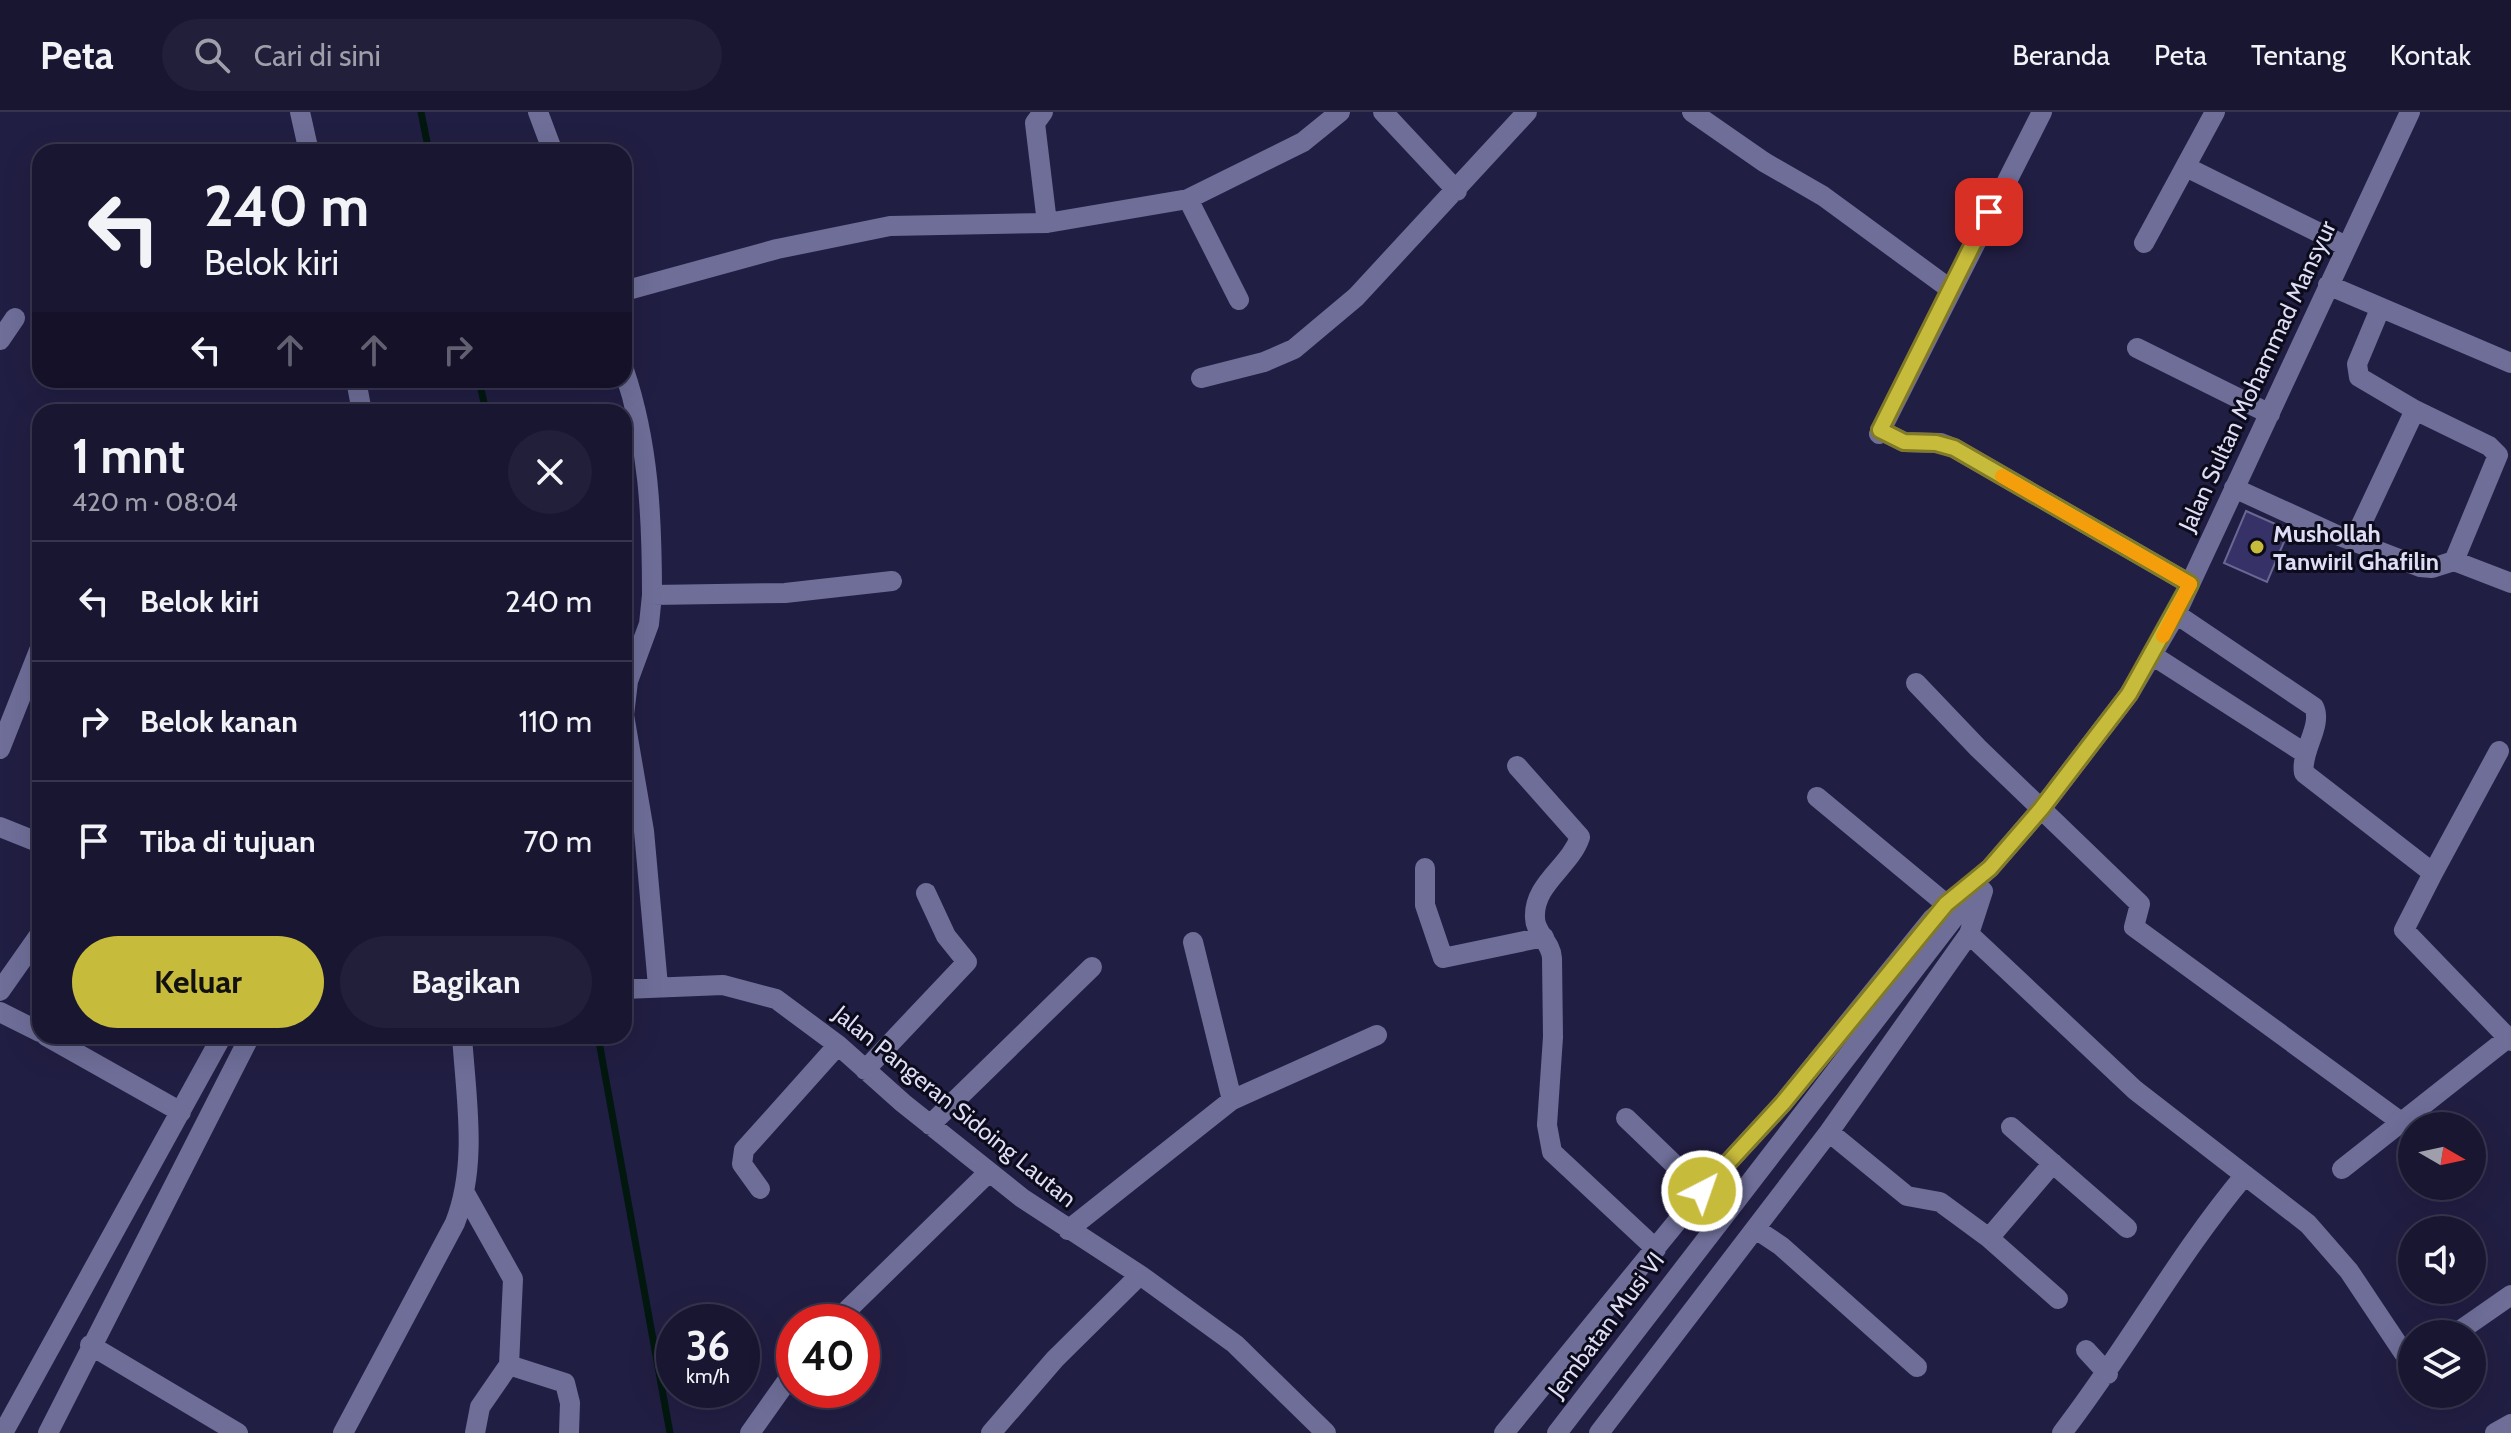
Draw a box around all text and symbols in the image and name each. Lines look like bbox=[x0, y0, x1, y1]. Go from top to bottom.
search box bbox=[162, 19, 722, 91]
text: Peta bbox=[40, 32, 114, 79]
icon: search bbox=[190, 33, 234, 77]
text: Cari di sini bbox=[254, 37, 381, 74]
text: Beranda bbox=[2012, 38, 2110, 72]
text: Peta bbox=[2154, 38, 2207, 72]
text: Tentang bbox=[2251, 38, 2346, 72]
text: Kontak bbox=[2390, 38, 2471, 72]
text: 240 m bbox=[204, 172, 369, 240]
icon: left bbox=[72, 176, 176, 280]
pin bbox=[1955, 178, 2023, 246]
icon: arrive bbox=[1967, 190, 2011, 234]
street label: Jalan Sultan Mohammad Mansyur bbox=[2172, 216, 2342, 537]
text: Belok kiri bbox=[204, 240, 339, 284]
icon: left bbox=[184, 328, 228, 372]
icon: ahead bbox=[268, 328, 312, 372]
icon: ahead bbox=[352, 328, 396, 372]
icon: right bbox=[436, 328, 480, 372]
text: 1 mnt bbox=[72, 427, 185, 485]
button: close bbox=[508, 430, 592, 514]
text: 420 m · 08:04 bbox=[72, 486, 238, 518]
place label: Mushollah Tanwiril Ghafilin bbox=[2273, 519, 2439, 576]
marker: Mushollah Tanwiril Ghafilin bbox=[2248, 538, 2266, 556]
icon: left bbox=[72, 579, 116, 623]
text: Belok kiri bbox=[140, 583, 259, 620]
text: 240 m bbox=[505, 583, 592, 620]
icon: right bbox=[72, 699, 116, 743]
text: Belok kanan bbox=[140, 703, 298, 740]
text: 110 m bbox=[518, 703, 592, 740]
icon: arrive bbox=[72, 819, 116, 863]
text: Tiba di tujuan bbox=[140, 823, 316, 860]
text: 70 m bbox=[523, 823, 592, 860]
button: Keluar bbox=[72, 936, 324, 1028]
button: Bagikan bbox=[340, 936, 592, 1028]
street label: Jalan Pangeran Sidoing Lautan bbox=[827, 998, 1082, 1213]
north arrow bbox=[2398, 1112, 2486, 1200]
map controls bbox=[2398, 1112, 2486, 1408]
position arrow bbox=[1660, 1149, 1744, 1233]
button: sound bbox=[2398, 1216, 2486, 1304]
street label: Jembatan Musi VI bbox=[1541, 1246, 1670, 1404]
speed limit sign: 40 bbox=[776, 1304, 880, 1408]
button: layers bbox=[2398, 1320, 2486, 1408]
text: 36 bbox=[686, 1321, 730, 1370]
text: km/h bbox=[686, 1364, 730, 1388]

